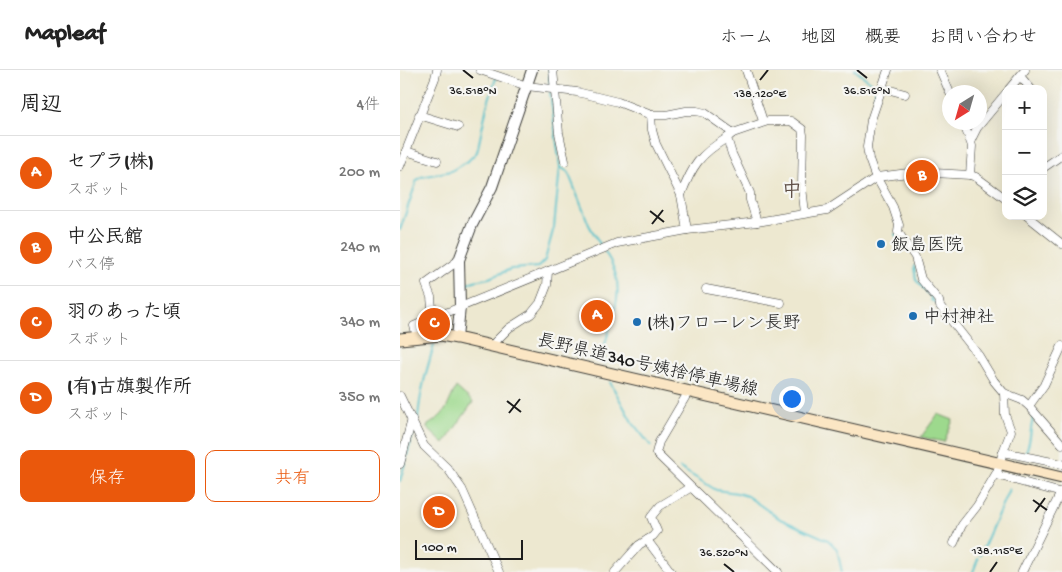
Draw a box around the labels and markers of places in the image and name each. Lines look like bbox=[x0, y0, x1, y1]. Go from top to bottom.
pin: B bbox=[906, 157, 938, 195]
place label: 飯島医院 bbox=[891, 235, 963, 257]
marker: 飯島医院 bbox=[875, 238, 887, 250]
pin: A bbox=[581, 297, 613, 335]
pin: C bbox=[418, 305, 450, 343]
place label: 中村神社 bbox=[923, 307, 995, 329]
marker: 中村神社 bbox=[907, 310, 919, 322]
place label: (株)フローレン長野 bbox=[647, 313, 800, 335]
marker: (株)フローレン長野 bbox=[631, 316, 643, 328]
pin: D bbox=[423, 493, 455, 531]

